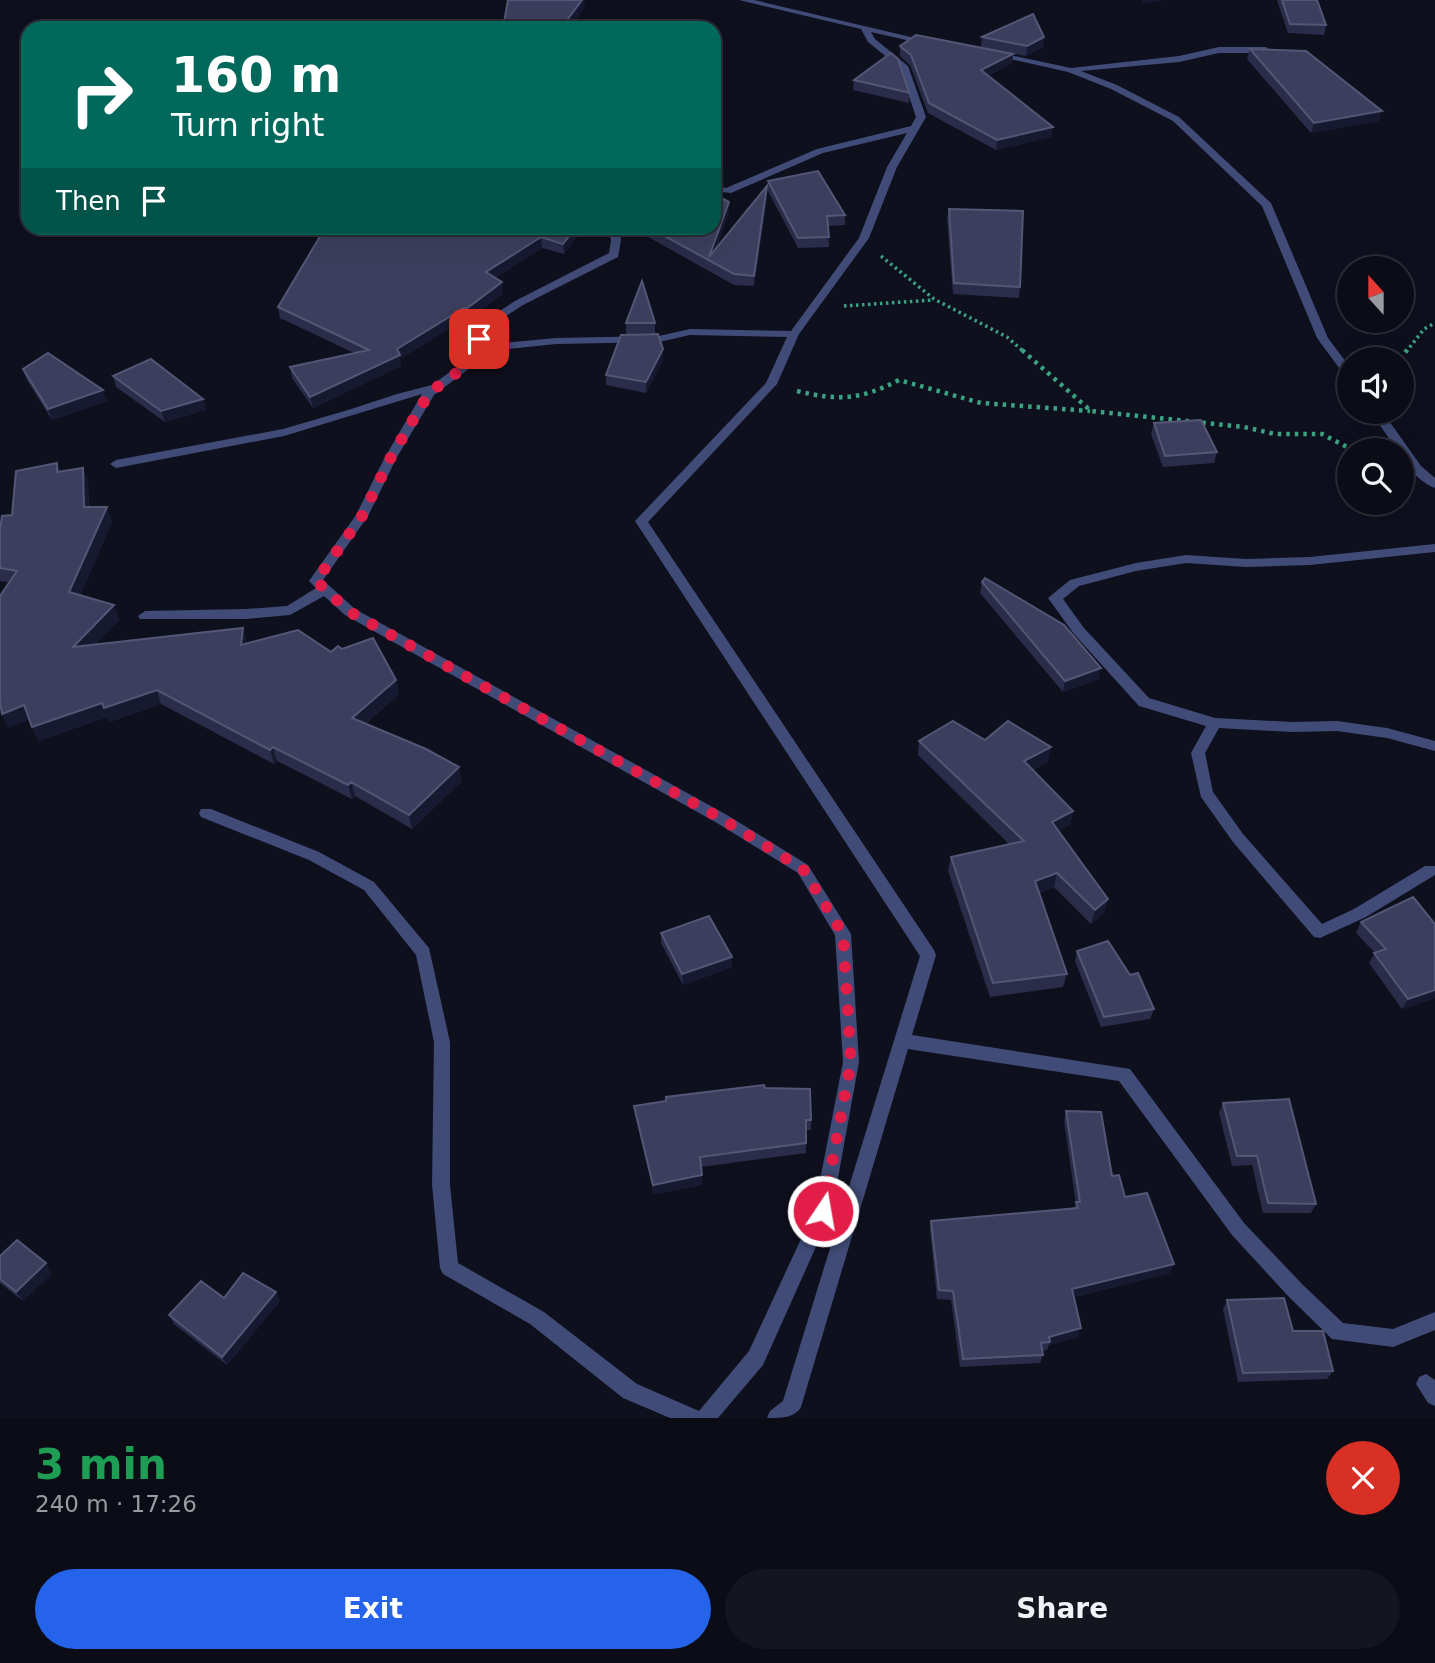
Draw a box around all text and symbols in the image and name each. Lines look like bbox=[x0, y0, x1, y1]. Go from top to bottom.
text: 160 m bbox=[171, 47, 341, 104]
icon: right bbox=[56, 49, 147, 140]
text: Turn right bbox=[171, 106, 324, 144]
icon: arrive bbox=[135, 182, 173, 220]
text: Then bbox=[56, 186, 121, 216]
north arrow bbox=[1337, 256, 1414, 332]
map controls bbox=[1337, 256, 1414, 515]
pin bbox=[449, 309, 509, 369]
icon: arrive bbox=[460, 320, 498, 358]
button: sound bbox=[1337, 347, 1414, 424]
button: search bbox=[1337, 438, 1414, 515]
position arrow bbox=[786, 1174, 860, 1248]
text: 3 min bbox=[35, 1440, 167, 1489]
button: close bbox=[1326, 1441, 1400, 1515]
text: 240 m · 17:26 bbox=[35, 1491, 197, 1517]
button: Exit bbox=[35, 1569, 711, 1649]
button: Share bbox=[725, 1569, 1400, 1649]

